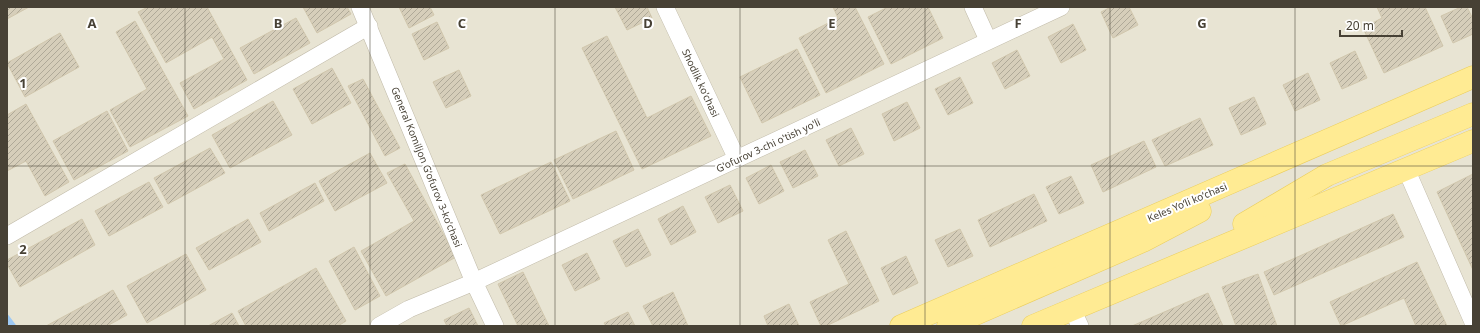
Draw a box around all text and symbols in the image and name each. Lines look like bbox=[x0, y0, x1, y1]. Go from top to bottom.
scale bar bbox=[1340, 12, 1402, 38]
text: A bbox=[88, 14, 97, 32]
text: B bbox=[274, 14, 282, 32]
text: C bbox=[458, 14, 466, 32]
text: D bbox=[643, 14, 653, 32]
text: E bbox=[828, 14, 836, 32]
text: F bbox=[1014, 14, 1022, 32]
text: G bbox=[1197, 14, 1207, 32]
text: 20 m bbox=[1346, 17, 1374, 34]
street label: Shodlik ko'chasi bbox=[679, 47, 723, 119]
text: 1 bbox=[19, 74, 27, 92]
street label: General Komiljon Gʻofurov 3-koʻchasi bbox=[388, 85, 466, 249]
street label: G'ofurov 3-chi o'tish yo'li bbox=[714, 115, 822, 175]
street label: Keles Yoʻli koʻchasi bbox=[1145, 179, 1229, 225]
text: 2 bbox=[19, 240, 27, 258]

